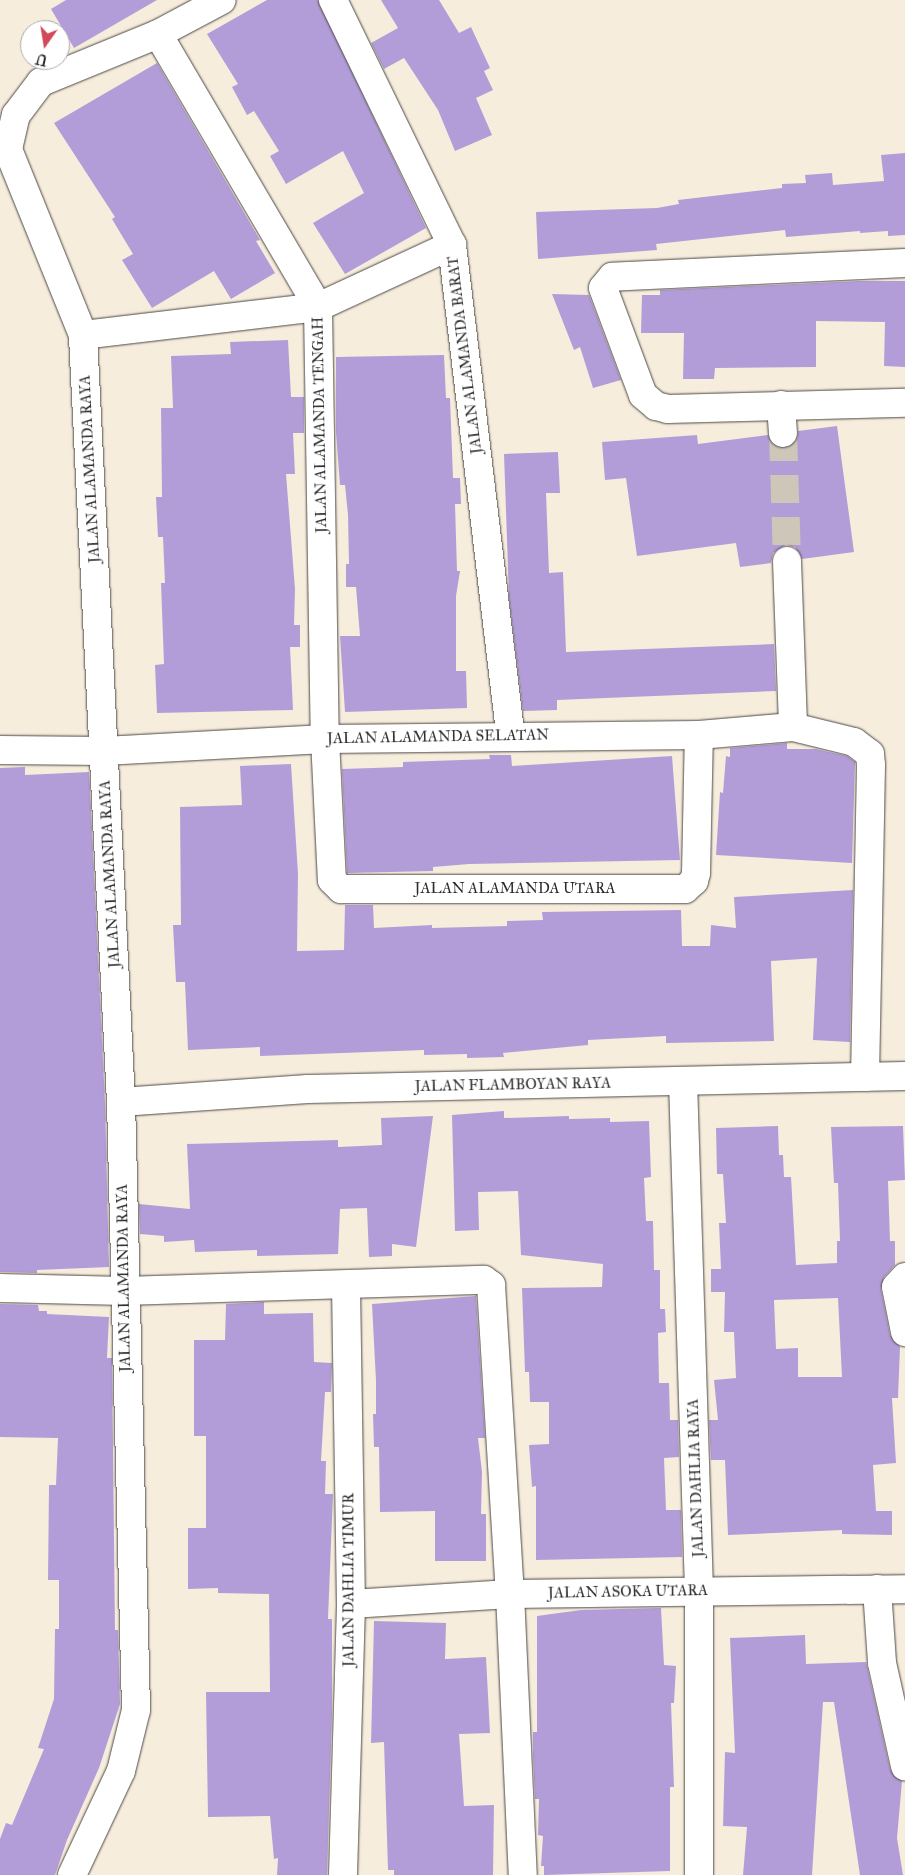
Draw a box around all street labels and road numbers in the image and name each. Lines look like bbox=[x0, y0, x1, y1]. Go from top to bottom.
street label: JALAN ALAMANDA BARAT bbox=[444, 255, 486, 455]
street label: JALAN ALAMANDA TENGAH bbox=[309, 317, 331, 533]
street label: JALAN ALAMANDA RAYA bbox=[76, 375, 104, 563]
street label: JALAN ALAMANDA SELATAN bbox=[327, 726, 549, 748]
street label: JALAN ALAMANDA RAYA bbox=[96, 780, 124, 968]
street label: JALAN ALAMANDA UTARA bbox=[414, 880, 616, 898]
street label: JALAN FLAMBOYAN RAYA bbox=[415, 1074, 611, 1096]
street label: JALAN ALAMANDA RAYA bbox=[113, 1184, 135, 1372]
street label: JALAN DAHLIA RAYA bbox=[684, 1398, 708, 1558]
street label: JALAN DAHLIA TIMUR bbox=[340, 1493, 358, 1667]
street label: JALAN ASOKA UTARA bbox=[548, 1582, 708, 1602]

